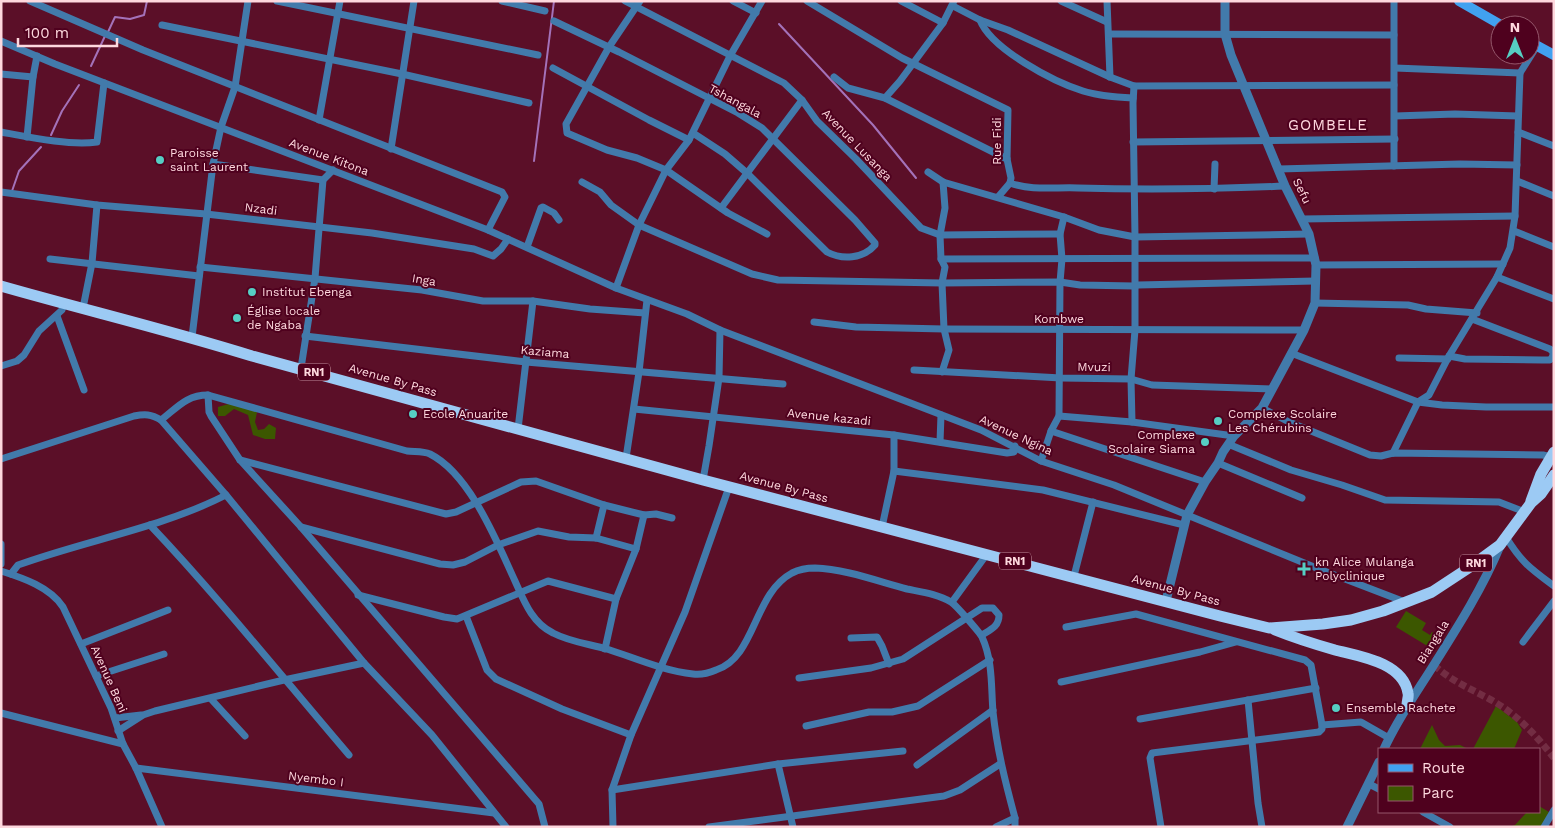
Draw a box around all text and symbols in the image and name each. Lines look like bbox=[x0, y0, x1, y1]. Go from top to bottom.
scale bar bbox=[18, 15, 116, 47]
north arrow bbox=[1490, 15, 1540, 65]
text: N bbox=[1510, 19, 1520, 35]
text: 100 m bbox=[25, 24, 69, 42]
street label: Tshangala bbox=[706, 81, 764, 121]
street label: Avenue Lusanga bbox=[819, 106, 895, 184]
district label: GOMBELE bbox=[1288, 116, 1368, 134]
street label: Rue Fidi bbox=[990, 117, 1004, 165]
street label: Avenue Kitona bbox=[287, 135, 371, 179]
place label: Paroisse saint Laurent bbox=[170, 146, 248, 174]
marker: Paroisse saint Laurent bbox=[154, 154, 166, 166]
street label: Sefu bbox=[1290, 176, 1314, 206]
street label: Nzadi bbox=[244, 200, 278, 218]
street label: Inga bbox=[411, 271, 437, 289]
place label: Institut Ebenga bbox=[262, 285, 352, 299]
marker: Institut Ebenga bbox=[246, 286, 258, 298]
place label: Église locale de Ngaba bbox=[247, 304, 320, 332]
marker: Église locale de Ngaba bbox=[231, 312, 243, 324]
street label: Kombwe bbox=[1034, 312, 1084, 326]
street label: Kaziama bbox=[520, 343, 570, 361]
street label: Mvuzi bbox=[1077, 360, 1111, 374]
street label: Avenue By Pass bbox=[347, 361, 439, 399]
road number: RN1 bbox=[298, 364, 330, 381]
street label: Avenue kazadi bbox=[787, 406, 871, 428]
place label: Ecole Anuarite bbox=[423, 407, 508, 421]
place label: Complexe Scolaire Les Chérubins bbox=[1228, 407, 1337, 435]
marker: Ecole Anuarite bbox=[407, 408, 419, 420]
street label: Avenue Ngina bbox=[977, 412, 1055, 458]
marker: Complexe Scolaire Les Chérubins bbox=[1212, 415, 1224, 427]
place label: Complexe Scolaire Siama bbox=[1108, 428, 1195, 456]
marker: Complexe Scolaire Siama bbox=[1199, 436, 1211, 448]
street label: Avenue By Pass bbox=[738, 468, 830, 506]
road number: RN1 bbox=[999, 552, 1031, 570]
road number: RN1 bbox=[1460, 554, 1492, 572]
place label: kn Alice Mulanga Polyclinique bbox=[1315, 555, 1414, 583]
marker: kn Alice Mulanga Polyclinique bbox=[1297, 562, 1311, 576]
street label: Avenue By Pass bbox=[1130, 571, 1222, 609]
street label: Biangala bbox=[1414, 617, 1452, 666]
street label: Avenue Beni bbox=[88, 643, 130, 715]
place label: Ensemble Rachete bbox=[1346, 701, 1456, 715]
marker: Ensemble Rachete bbox=[1330, 702, 1342, 714]
legend bbox=[1378, 748, 1540, 813]
text: Route bbox=[1422, 759, 1465, 777]
street label: Nyembo I bbox=[287, 769, 345, 789]
text: Parc bbox=[1422, 784, 1454, 802]

